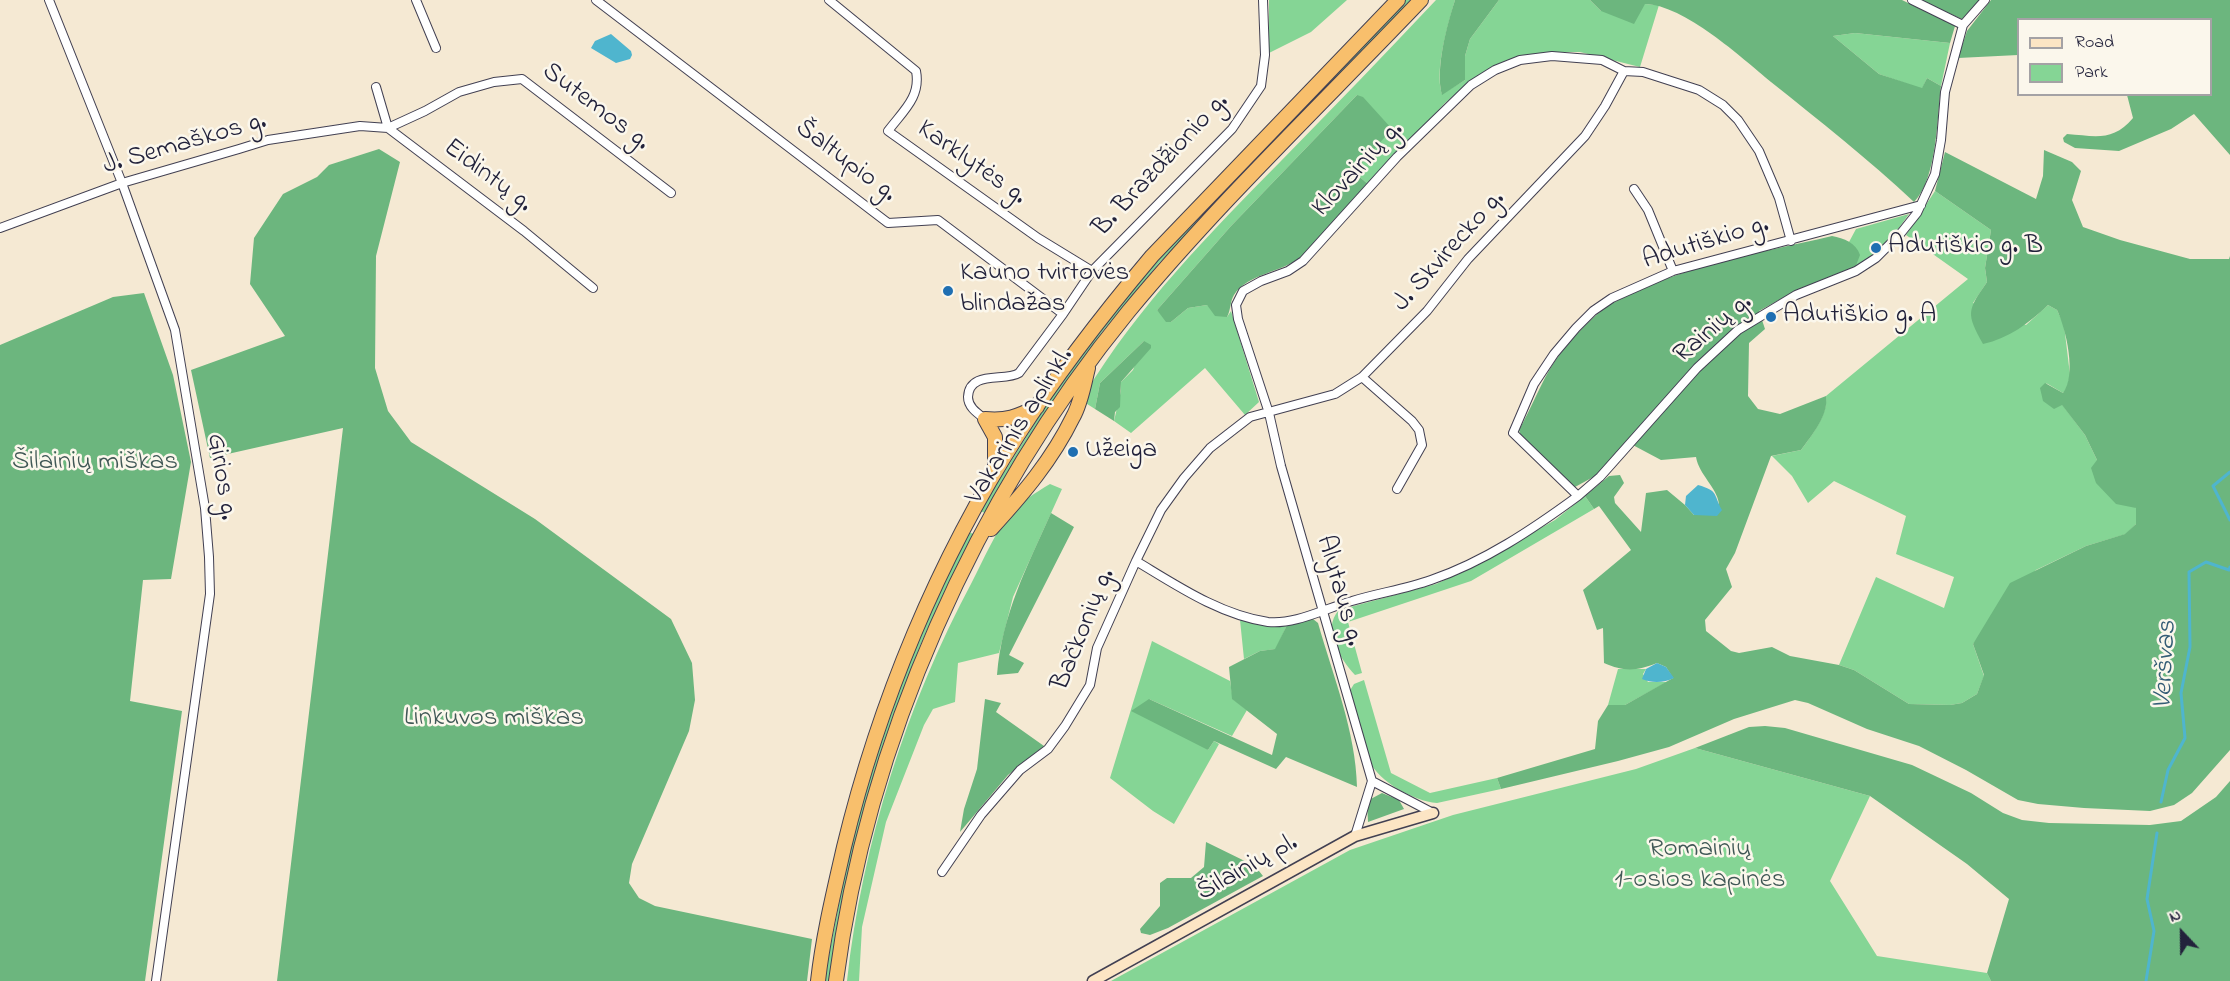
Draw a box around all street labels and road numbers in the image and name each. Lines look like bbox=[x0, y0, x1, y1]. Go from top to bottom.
street label: Sutemos g. bbox=[535, 57, 655, 159]
street label: B. Brazdžionio g. bbox=[1087, 87, 1237, 245]
street label: J. Semaškos g. bbox=[100, 106, 270, 184]
street label: Šaltupio g. bbox=[788, 113, 902, 211]
street label: Karklytės g. bbox=[910, 114, 1032, 214]
street label: Klovainių g. bbox=[1306, 115, 1412, 225]
street label: Eidintų g. bbox=[436, 133, 538, 221]
street label: J. Skvirecko g. bbox=[1387, 184, 1513, 320]
street label: Adutiškio g. bbox=[1639, 210, 1773, 278]
street label: Rainių g. bbox=[1668, 288, 1760, 372]
street label: Vakarinis aplinkl. bbox=[960, 343, 1082, 511]
street label: Girios g. bbox=[197, 431, 243, 523]
street label: Alytaus g. bbox=[1307, 532, 1369, 650]
street label: Bačkonių g. bbox=[1046, 564, 1124, 696]
street label: Šilainių pl. bbox=[1192, 828, 1304, 910]

